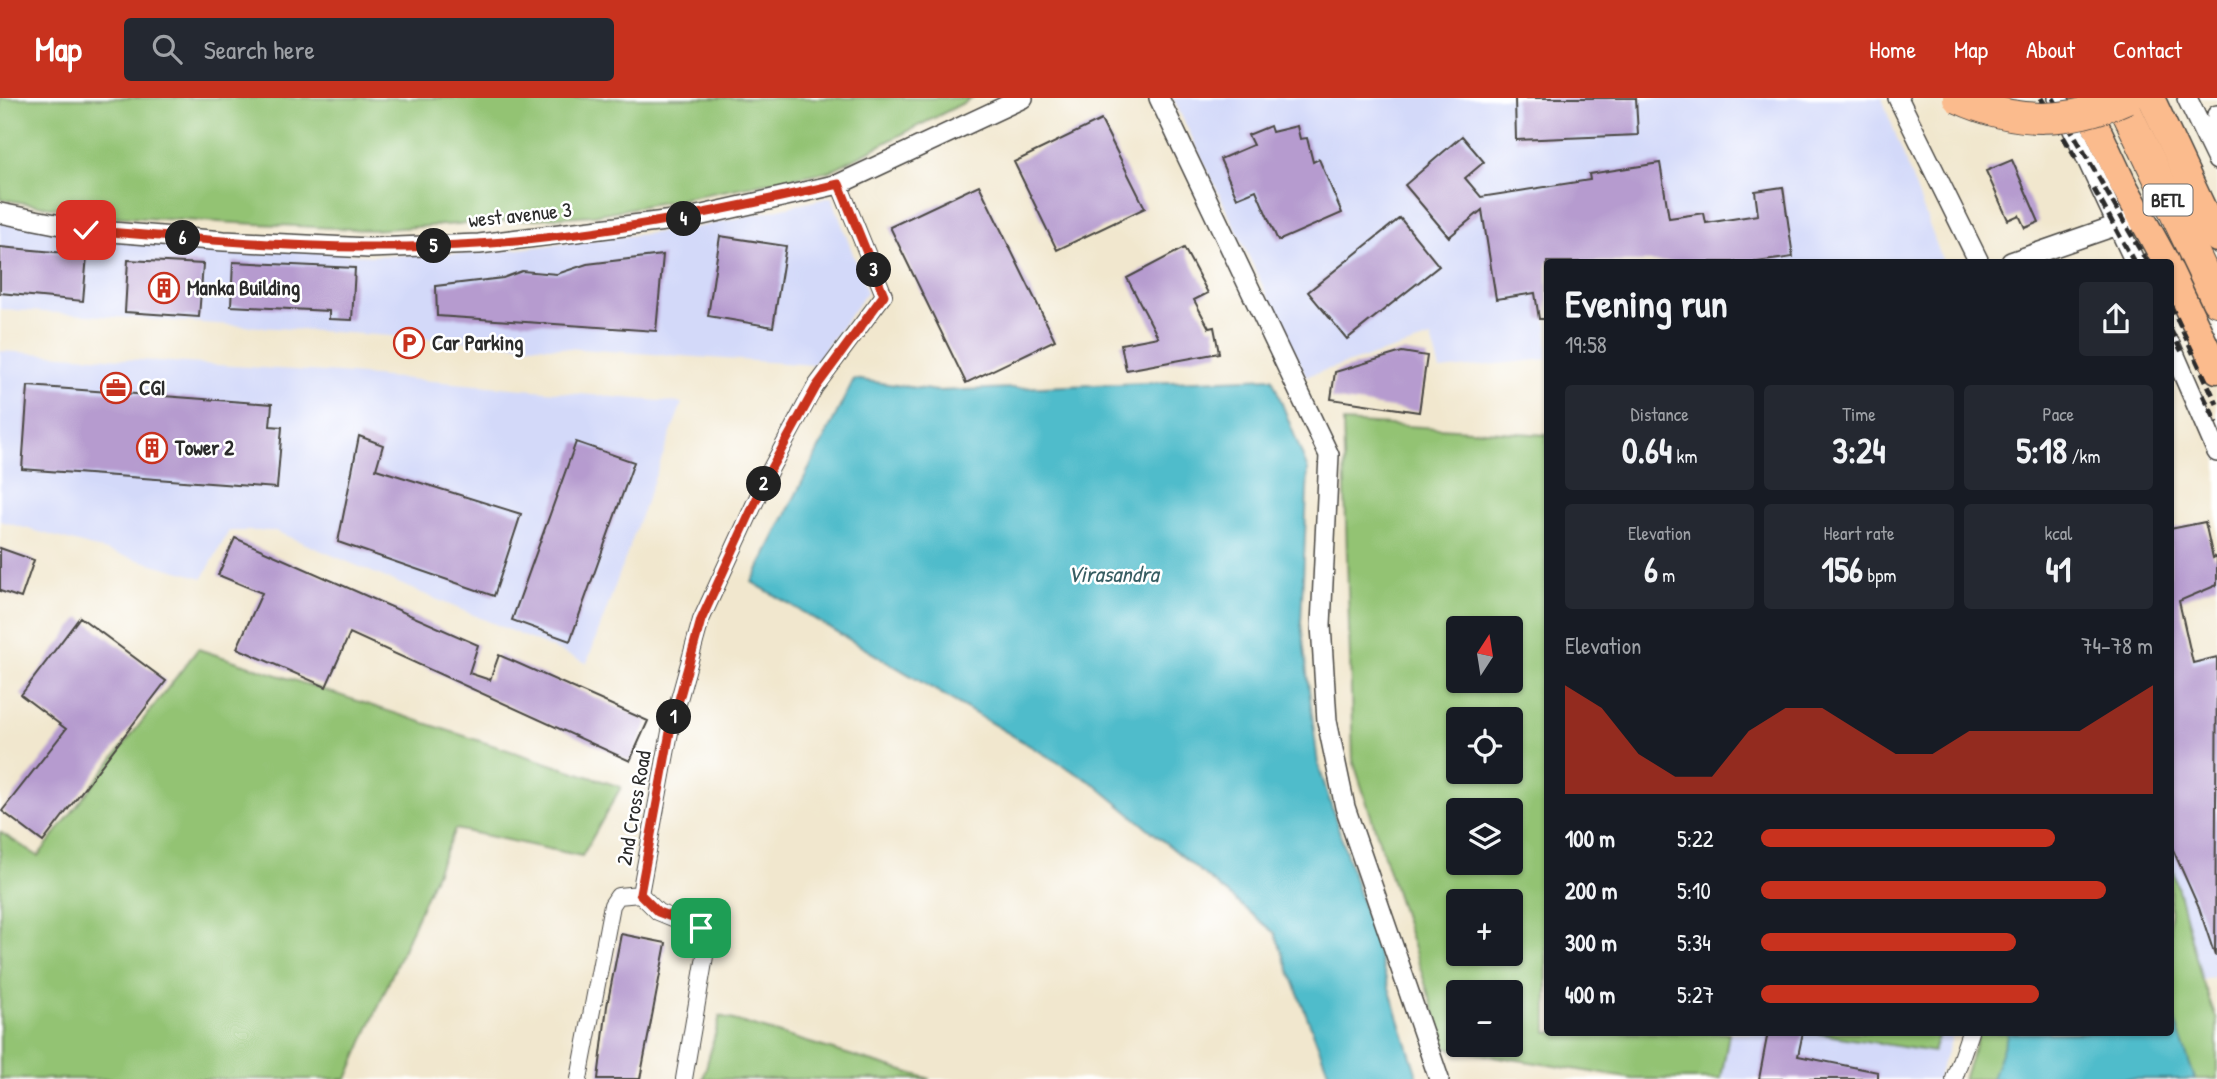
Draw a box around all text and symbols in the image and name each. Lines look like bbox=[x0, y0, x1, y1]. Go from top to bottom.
search box bbox=[124, 18, 614, 81]
text: Map bbox=[35, 27, 82, 71]
icon: search bbox=[148, 30, 186, 68]
text: Search here bbox=[204, 32, 315, 67]
text: Home bbox=[1869, 33, 1916, 65]
text: Map bbox=[1954, 33, 1988, 65]
text: About bbox=[2026, 33, 2075, 65]
text: Contact bbox=[2113, 33, 2182, 65]
road number: BETL bbox=[2144, 184, 2192, 216]
street label: west avenue 3 bbox=[467, 195, 573, 234]
pin bbox=[56, 200, 116, 260]
pin: 4 bbox=[666, 202, 702, 236]
text: 4 bbox=[680, 205, 687, 231]
icon: check bbox=[67, 211, 105, 249]
pin: 6 bbox=[166, 220, 200, 256]
text: 6 bbox=[179, 224, 186, 250]
pin: 5 bbox=[416, 228, 452, 264]
text: 5 bbox=[429, 232, 438, 258]
pin: 3 bbox=[856, 252, 892, 288]
text: 3 bbox=[869, 256, 878, 282]
building icon: Manka Building bbox=[147, 271, 181, 305]
place label: Manka Building bbox=[187, 273, 300, 303]
text: Evening run bbox=[1565, 277, 1728, 329]
button: share bbox=[2079, 282, 2153, 356]
parking icon: Car Parking bbox=[392, 326, 426, 360]
place label: Car Parking bbox=[432, 328, 523, 358]
text: 19:58 bbox=[1565, 329, 1607, 360]
office icon: CGI bbox=[99, 371, 133, 405]
place label: CGI bbox=[139, 373, 166, 402]
text: Distance bbox=[1631, 401, 1689, 427]
text: Time bbox=[1842, 401, 1876, 427]
text: Pace bbox=[2043, 401, 2074, 427]
text: 0.64 bbox=[1622, 427, 1672, 474]
text: 3:24 bbox=[1832, 427, 1886, 474]
text: 5:18 bbox=[2016, 427, 2067, 474]
building icon: Tower 2 bbox=[135, 431, 169, 465]
place label: Tower 2 bbox=[174, 433, 234, 462]
text: km bbox=[1672, 443, 1697, 469]
text: /km bbox=[2067, 443, 2100, 469]
pin: 2 bbox=[746, 466, 782, 502]
text: 2 bbox=[759, 470, 768, 496]
text: Elevation bbox=[1628, 520, 1691, 546]
text: Heart rate bbox=[1824, 520, 1894, 546]
text: kcal bbox=[2044, 520, 2072, 546]
text: 6 bbox=[1644, 546, 1658, 593]
text: 156 bbox=[1822, 546, 1863, 593]
text: 41 bbox=[2045, 546, 2071, 593]
water label: Virasandra bbox=[1067, 558, 1161, 589]
text: m bbox=[1658, 562, 1675, 588]
text: bpm bbox=[1863, 562, 1896, 588]
north arrow bbox=[1446, 616, 1522, 693]
map controls bbox=[1446, 616, 1523, 1057]
text: Elevation bbox=[1565, 630, 1641, 661]
text: 74–78 m bbox=[2081, 630, 2153, 661]
pin: 1 bbox=[656, 700, 692, 734]
text: 1 bbox=[670, 703, 677, 729]
button: locate bbox=[1446, 707, 1523, 784]
street label: 2nd Cross Road bbox=[609, 748, 658, 867]
button: layers bbox=[1446, 798, 1523, 875]
text: 100 m bbox=[1565, 823, 1615, 854]
text: 5:22 bbox=[1677, 823, 1714, 854]
text: 200 m bbox=[1565, 875, 1617, 906]
text: 5:10 bbox=[1677, 875, 1711, 906]
button: + bbox=[1446, 889, 1523, 966]
pin bbox=[671, 898, 731, 958]
icon: arrive bbox=[682, 909, 720, 947]
text: 300 m bbox=[1565, 927, 1617, 958]
text: 5:34 bbox=[1677, 927, 1711, 958]
text: 400 m bbox=[1565, 979, 1615, 1010]
text: 5:27 bbox=[1677, 979, 1714, 1010]
button: − bbox=[1446, 980, 1523, 1057]

